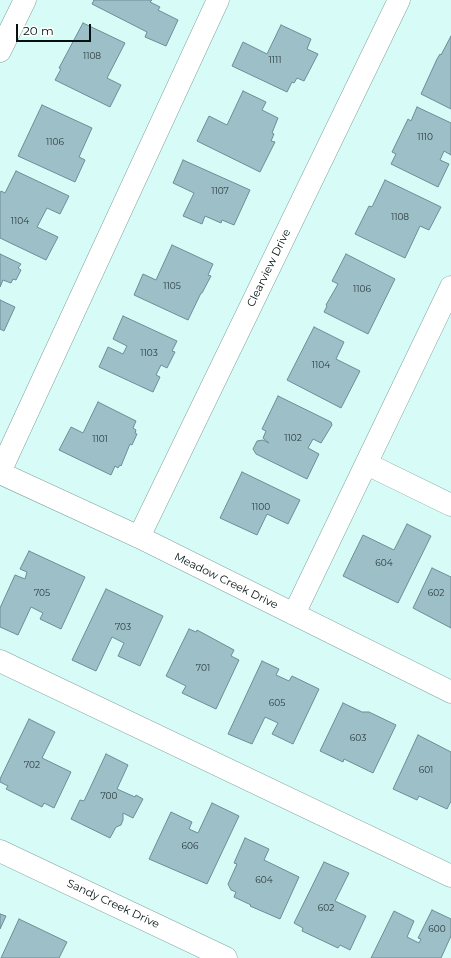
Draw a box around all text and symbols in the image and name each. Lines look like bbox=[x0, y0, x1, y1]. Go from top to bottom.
scale bar bbox=[18, 16, 93, 42]
text: 20 m bbox=[23, 23, 54, 38]
house number: 1108 bbox=[83, 51, 101, 61]
house number: 1111 bbox=[269, 55, 281, 65]
house number: 1110 bbox=[417, 132, 433, 142]
house number: 1106 bbox=[46, 137, 64, 147]
house number: 1107 bbox=[211, 186, 229, 196]
house number: 1108 bbox=[391, 212, 409, 222]
house number: 1104 bbox=[11, 216, 29, 226]
street label: Clearview Drive bbox=[244, 227, 294, 309]
house number: 1105 bbox=[163, 281, 181, 291]
house number: 1106 bbox=[353, 284, 371, 294]
house number: 1103 bbox=[140, 348, 158, 358]
house number: 1104 bbox=[312, 360, 330, 370]
house number: 1102 bbox=[284, 433, 302, 443]
house number: 1101 bbox=[92, 434, 108, 444]
house number: 1100 bbox=[252, 502, 270, 512]
street label: Meadow Creek Drive bbox=[172, 550, 280, 612]
house number: 604 bbox=[375, 558, 393, 568]
house number: 705 bbox=[34, 588, 50, 598]
house number: 602 bbox=[428, 588, 444, 598]
house number: 703 bbox=[115, 622, 131, 632]
house number: 701 bbox=[196, 663, 210, 673]
house number: 605 bbox=[269, 698, 285, 708]
house number: 603 bbox=[350, 733, 366, 743]
house number: 702 bbox=[24, 760, 40, 770]
house number: 601 bbox=[419, 765, 433, 775]
house number: 700 bbox=[100, 791, 118, 801]
house number: 606 bbox=[182, 841, 198, 851]
house number: 604 bbox=[255, 875, 273, 885]
street label: Sandy Creek Drive bbox=[65, 877, 161, 931]
house number: 602 bbox=[318, 903, 334, 913]
house number: 600 bbox=[428, 924, 446, 934]

